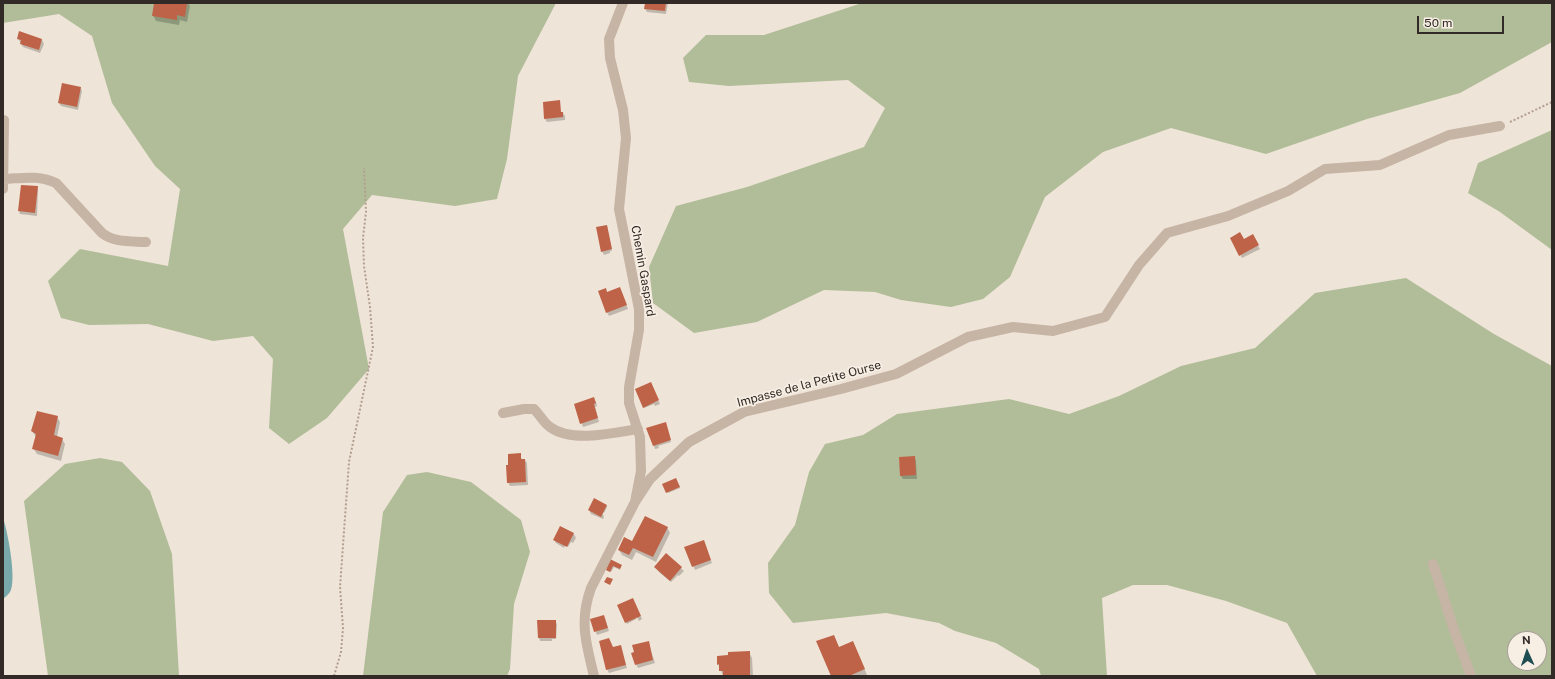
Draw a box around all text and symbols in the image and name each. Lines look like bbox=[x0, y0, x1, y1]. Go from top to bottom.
scale bar bbox=[1419, 8, 1506, 34]
text: 50 m bbox=[1424, 16, 1452, 30]
street label: Chemin Gaspard bbox=[628, 224, 658, 318]
street label: Impasse de la Petite Ourse bbox=[735, 358, 883, 410]
north arrow bbox=[1507, 631, 1547, 671]
text: N bbox=[1522, 634, 1531, 646]

